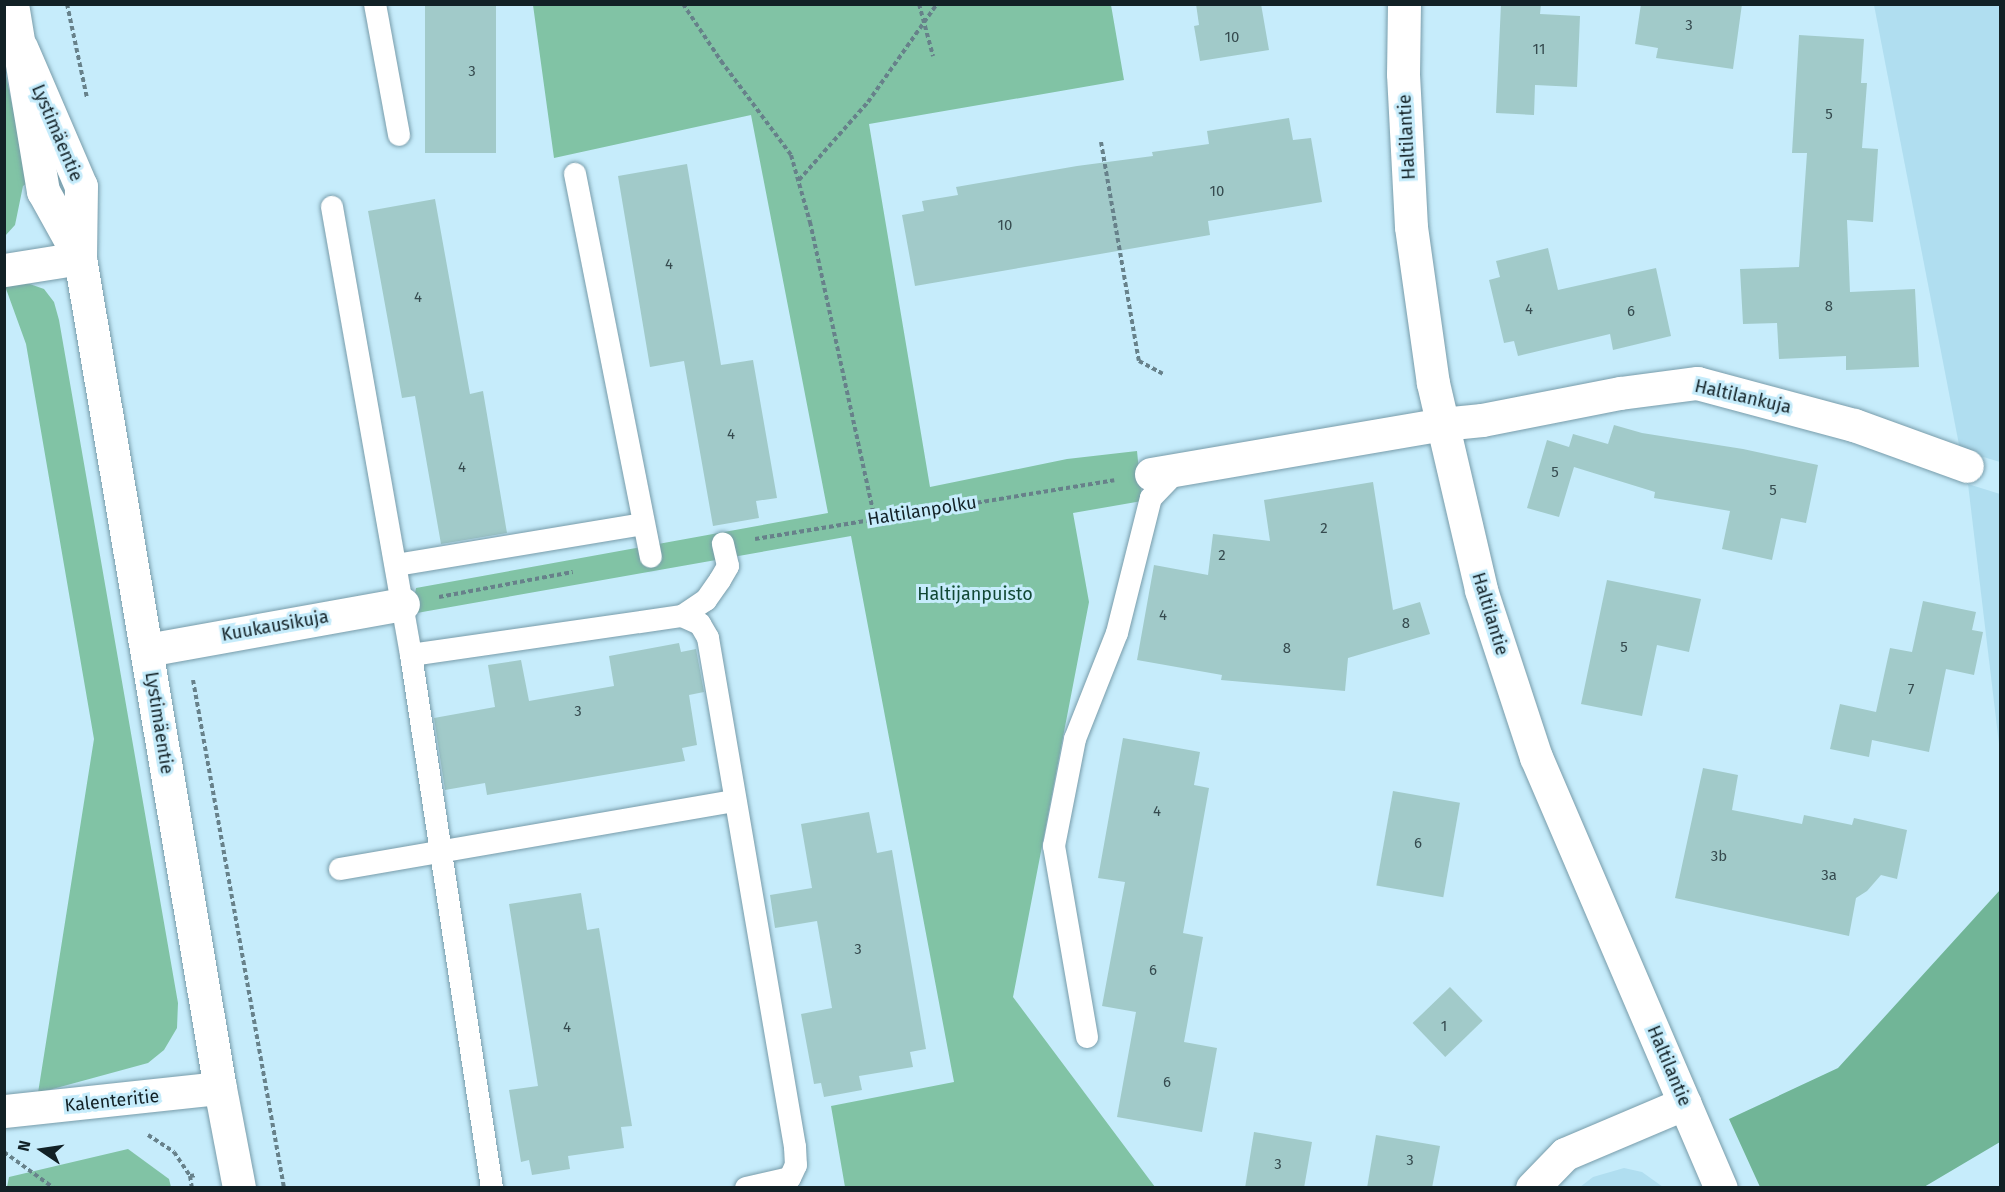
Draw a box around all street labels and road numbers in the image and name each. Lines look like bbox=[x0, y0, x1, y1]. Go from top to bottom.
street label: Lystimäentie bbox=[27, 81, 87, 185]
street label: Haltilantie bbox=[1394, 94, 1420, 180]
street label: Haltilankuja bbox=[1693, 375, 1793, 419]
street label: Haltilanpolku bbox=[866, 492, 978, 530]
street label: Haltilantie bbox=[1467, 570, 1513, 658]
street label: Kuukausikuja bbox=[220, 606, 330, 646]
street label: Lystimäentie bbox=[140, 670, 178, 776]
street label: Haltilantie bbox=[1642, 1022, 1696, 1110]
street label: Kalenteritie bbox=[64, 1085, 160, 1117]

